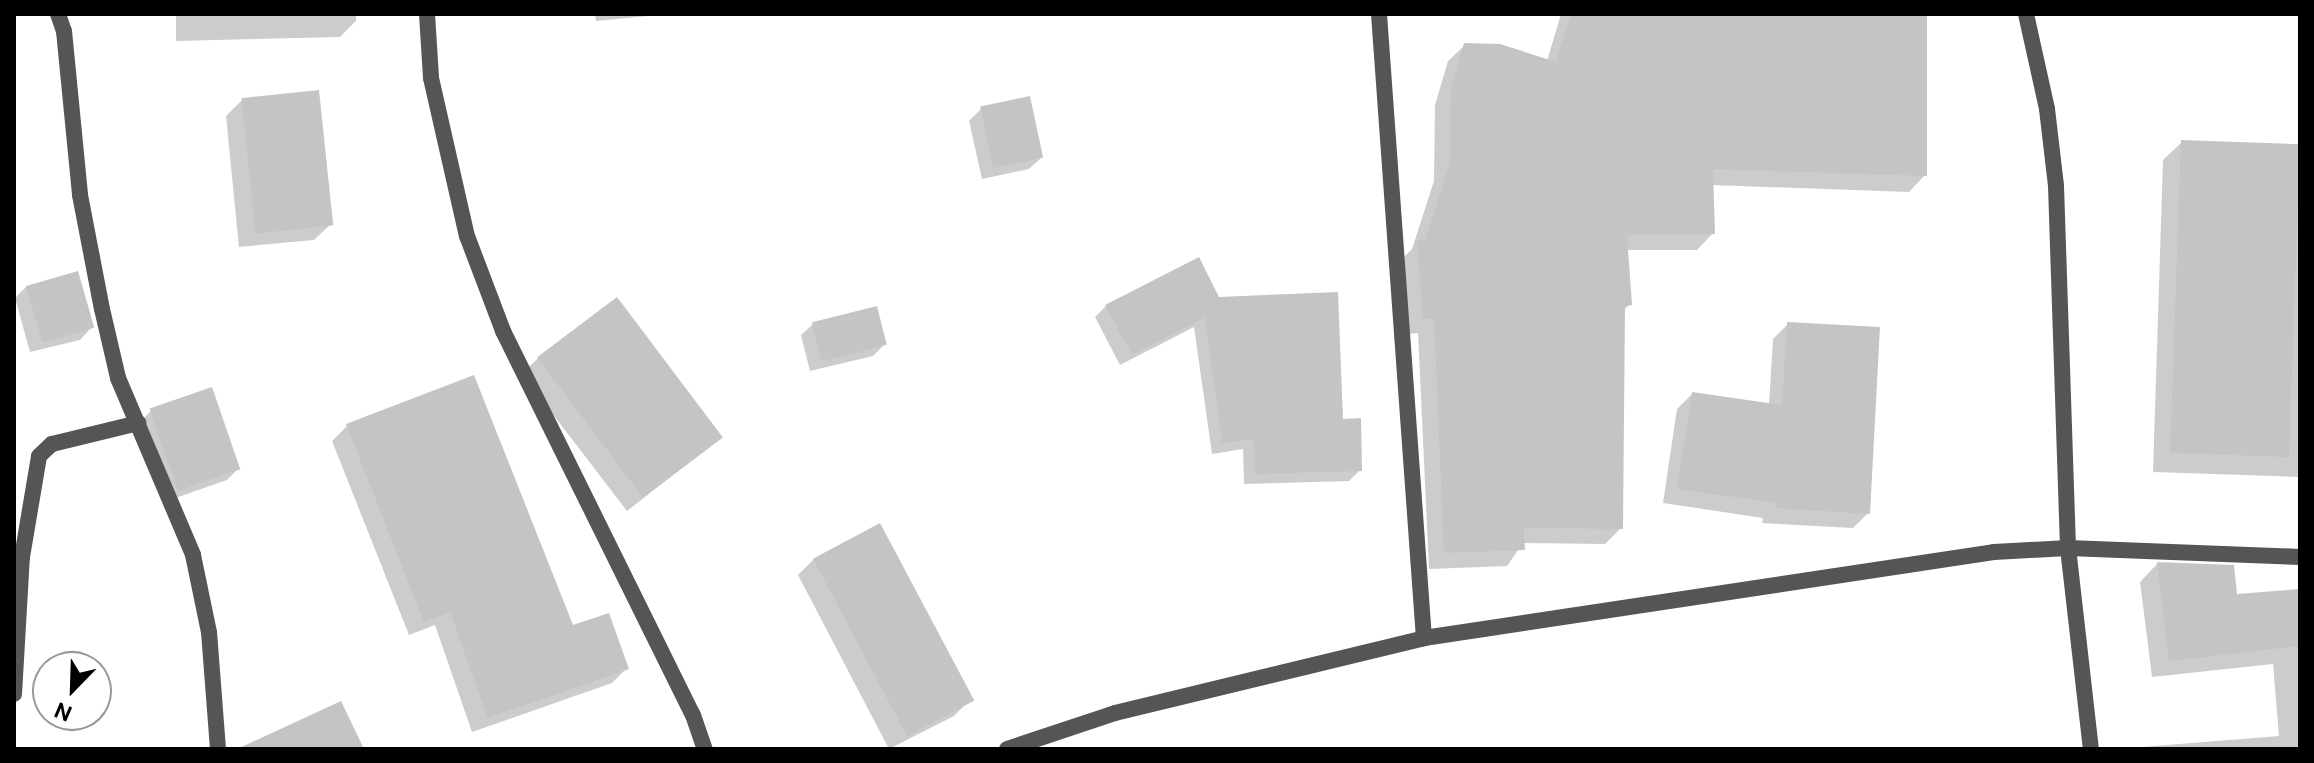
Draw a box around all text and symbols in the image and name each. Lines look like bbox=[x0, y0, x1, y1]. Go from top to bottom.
north arrow bbox=[32, 651, 112, 731]
text: N bbox=[50, 695, 76, 728]

